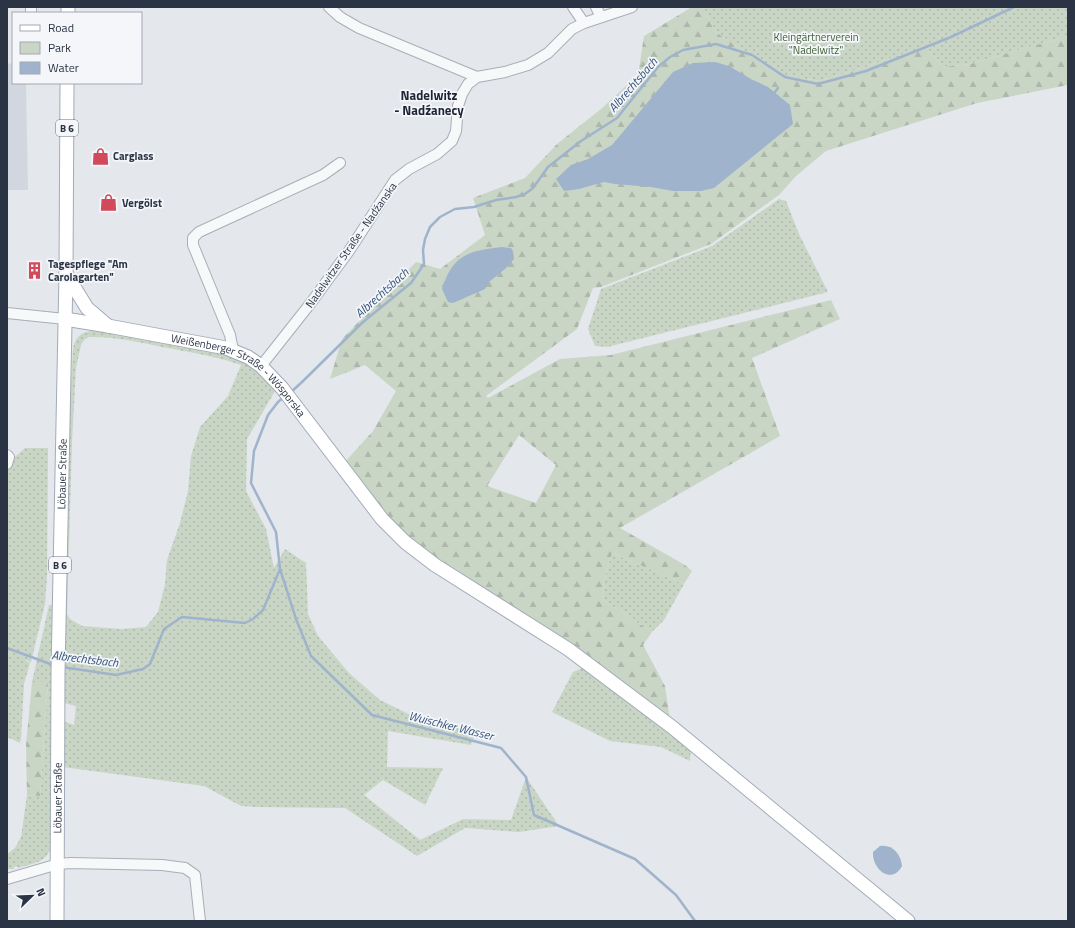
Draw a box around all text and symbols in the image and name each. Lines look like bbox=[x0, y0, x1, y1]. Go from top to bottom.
legend bbox=[12, 12, 142, 84]
text: Road bbox=[48, 18, 74, 37]
park label: Kleingärtnerverein "Nadelwitz" bbox=[773, 29, 859, 58]
text: Park bbox=[48, 38, 71, 57]
water label: Albrechtsbach bbox=[603, 52, 662, 116]
text: Water bbox=[48, 58, 79, 77]
district label: Nadelwitz - Nadźanecy bbox=[394, 85, 464, 120]
road number: B 6 bbox=[56, 120, 78, 136]
shop icon: Carglass bbox=[90, 146, 110, 166]
place label: Carglass bbox=[113, 148, 154, 164]
street label: Nadelwitzer Straße - Nadźanska bbox=[301, 179, 401, 311]
shop icon: Vergölst bbox=[99, 193, 119, 213]
place label: Vergölst bbox=[122, 195, 162, 211]
place label: Tagespflege "Am Carolagarten" bbox=[48, 256, 128, 285]
building icon: Tagespflege "Am Carolagarten" bbox=[25, 260, 45, 280]
water label: Albrechtsbach bbox=[350, 262, 414, 322]
street label: Weißenberger Straße - Wósporska bbox=[170, 330, 310, 421]
street label: Löbauer Straße bbox=[53, 438, 71, 510]
road number: B 6 bbox=[49, 557, 71, 573]
water label: Albrechtsbach bbox=[51, 645, 120, 672]
water label: Wuischker Wasser bbox=[407, 706, 498, 746]
street label: Löbauer Straße bbox=[49, 762, 66, 834]
north arrow bbox=[12, 876, 52, 916]
text: N bbox=[32, 885, 50, 899]

